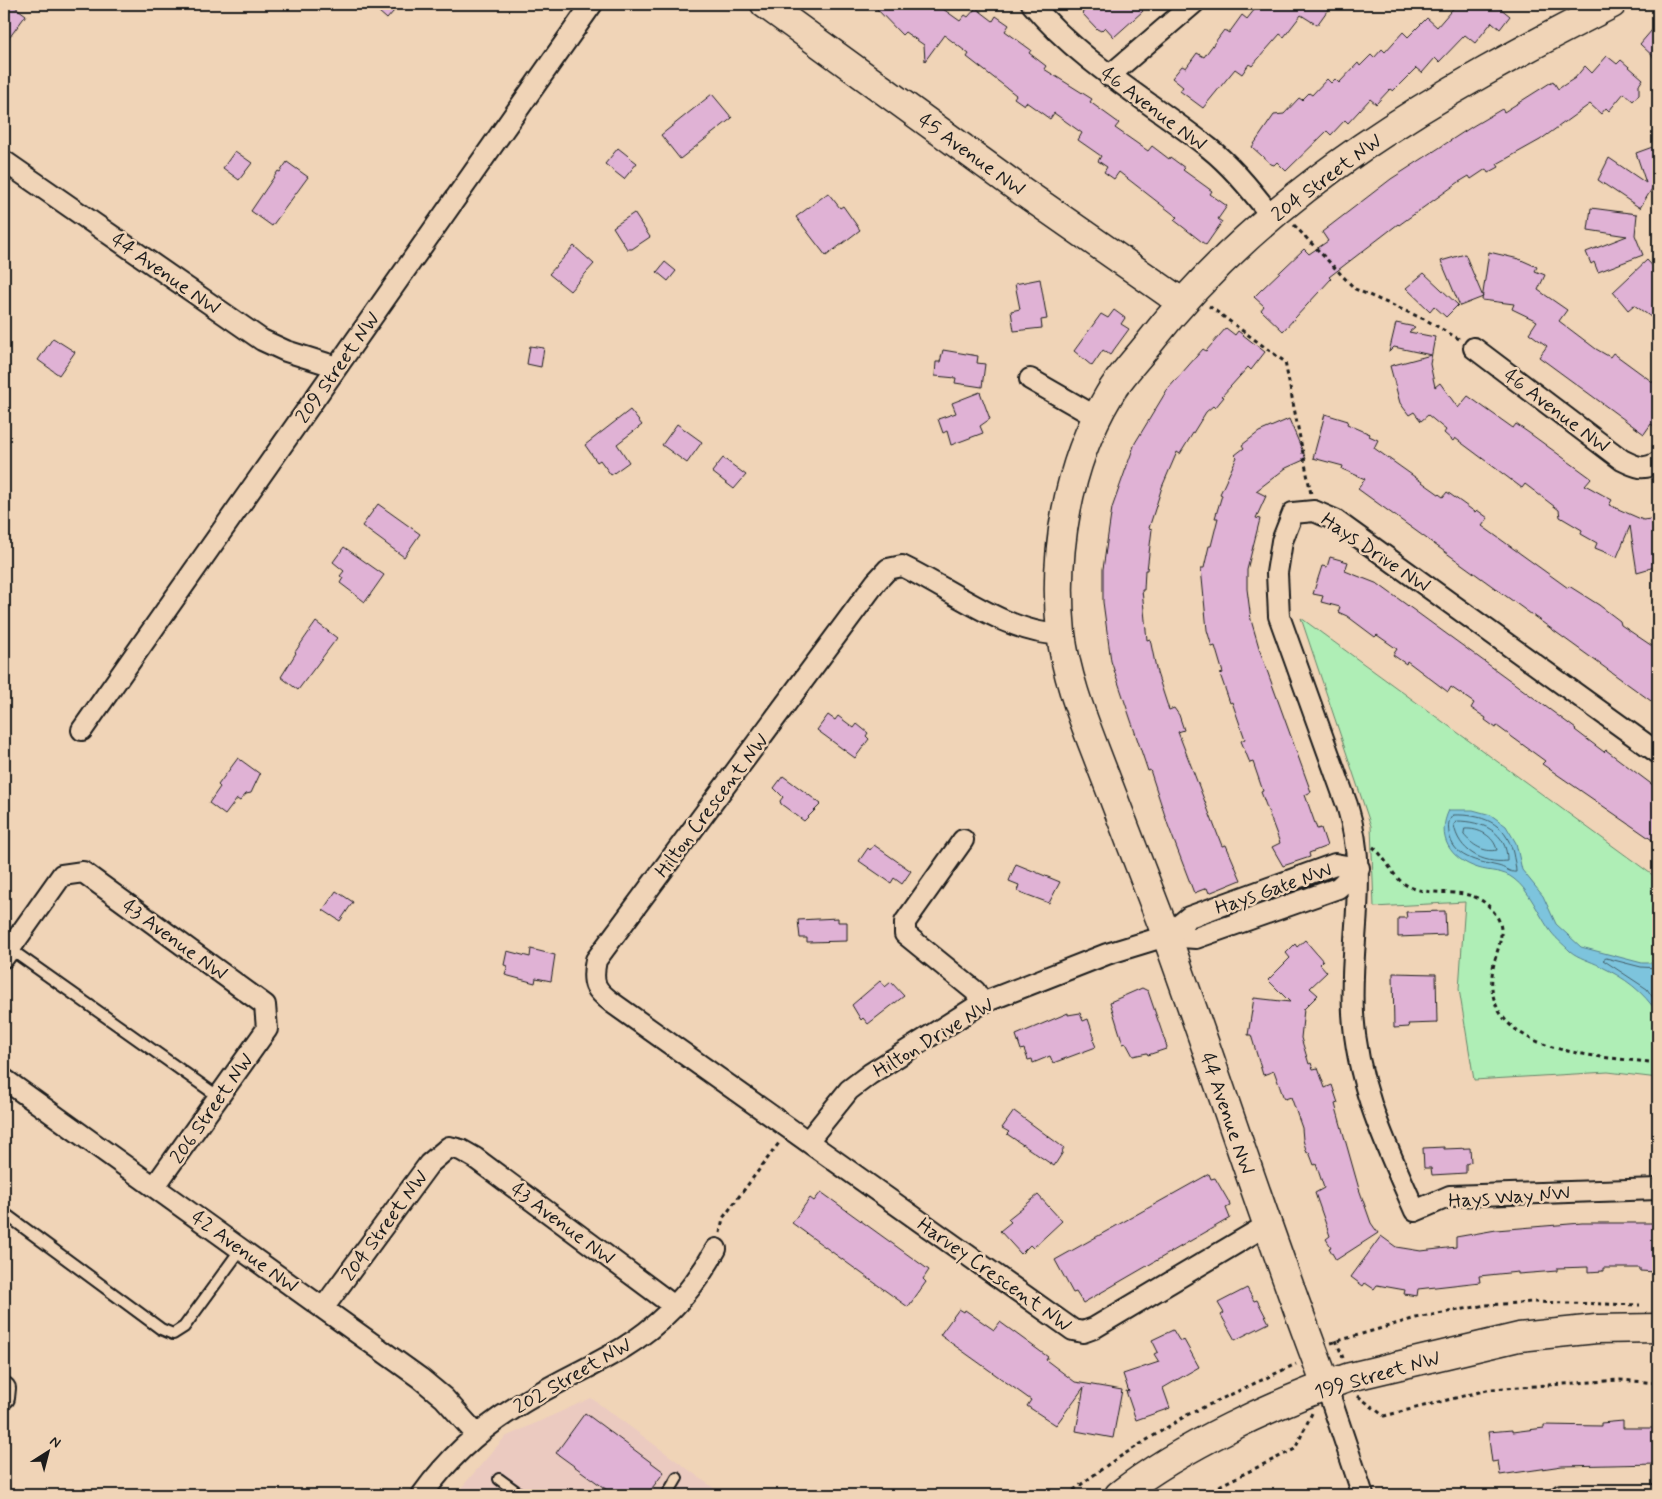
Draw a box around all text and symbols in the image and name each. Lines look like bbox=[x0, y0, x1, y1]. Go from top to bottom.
street label: 46 Avenue NW bbox=[1095, 60, 1212, 158]
street label: 45 Avenue NW bbox=[912, 107, 1030, 203]
street label: 204 Street NW bbox=[1266, 128, 1388, 229]
street label: 44 Avenue NW bbox=[105, 227, 225, 322]
street label: 209 Street NW bbox=[290, 307, 387, 429]
street label: 46 Avenue NW bbox=[1498, 362, 1615, 460]
street label: Hays Drive NW bbox=[1315, 507, 1435, 600]
street label: Hilton Crescent NW bbox=[649, 728, 776, 884]
street label: Hays Gate NW bbox=[1212, 857, 1335, 922]
street label: 43 Avenue NW bbox=[116, 893, 232, 988]
street label: Hilton Drive NW bbox=[869, 992, 999, 1085]
street label: 206 Street NW bbox=[164, 1048, 260, 1170]
street label: 44 Avenue NW bbox=[1193, 1049, 1260, 1178]
street label: 204 Street NW bbox=[336, 1165, 435, 1287]
street label: 43 Avenue NW bbox=[505, 1176, 620, 1272]
street label: Hays Way NW bbox=[1447, 1180, 1571, 1215]
street label: 42 Avenue NW bbox=[185, 1204, 303, 1300]
street label: Harvey Crescent NW bbox=[911, 1212, 1077, 1339]
street label: 202 Street NW bbox=[509, 1332, 637, 1421]
street label: 199 Street NW bbox=[1311, 1344, 1444, 1406]
north arrow bbox=[22, 1426, 72, 1476]
text: N bbox=[46, 1432, 64, 1452]

